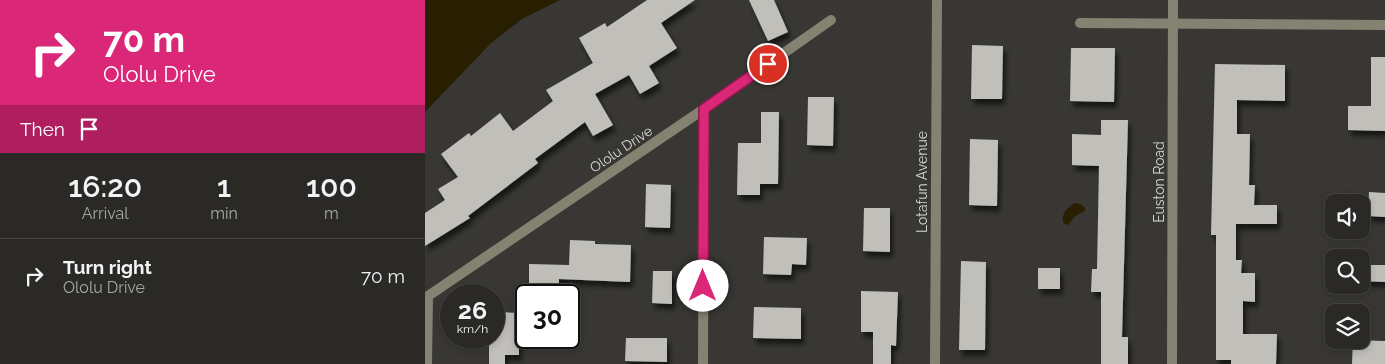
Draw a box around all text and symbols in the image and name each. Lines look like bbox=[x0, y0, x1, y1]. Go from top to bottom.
text: 70 m bbox=[103, 19, 185, 60]
icon: right bbox=[20, 20, 85, 85]
pin bbox=[747, 43, 789, 85]
icon: arrive bbox=[754, 50, 782, 78]
text: Ololu Drive bbox=[103, 61, 216, 87]
icon: arrive bbox=[75, 115, 103, 143]
text: Then bbox=[20, 118, 65, 140]
street label: Ololu Drive bbox=[587, 122, 655, 176]
street label: Lotafun Avenue bbox=[914, 131, 930, 233]
street label: Euston Road bbox=[1151, 141, 1167, 223]
text: 16:20 bbox=[68, 169, 142, 204]
text: 1 bbox=[217, 169, 231, 204]
text: 100 bbox=[306, 169, 357, 204]
map controls bbox=[1325, 194, 1370, 349]
button: sound bbox=[1325, 194, 1370, 239]
text: Arrival bbox=[82, 204, 129, 223]
text: min bbox=[210, 204, 238, 223]
text: m bbox=[324, 204, 339, 223]
button: search bbox=[1325, 249, 1370, 294]
text: Turn right bbox=[63, 256, 152, 278]
position arrow bbox=[676, 259, 728, 311]
icon: right bbox=[20, 262, 48, 290]
text: 70 m bbox=[361, 265, 405, 287]
text: Ololu Drive bbox=[63, 278, 145, 297]
speed limit sign: 30 bbox=[515, 284, 580, 349]
text: 26 bbox=[458, 295, 487, 325]
button: layers bbox=[1325, 304, 1370, 349]
text: km/h bbox=[457, 322, 488, 336]

